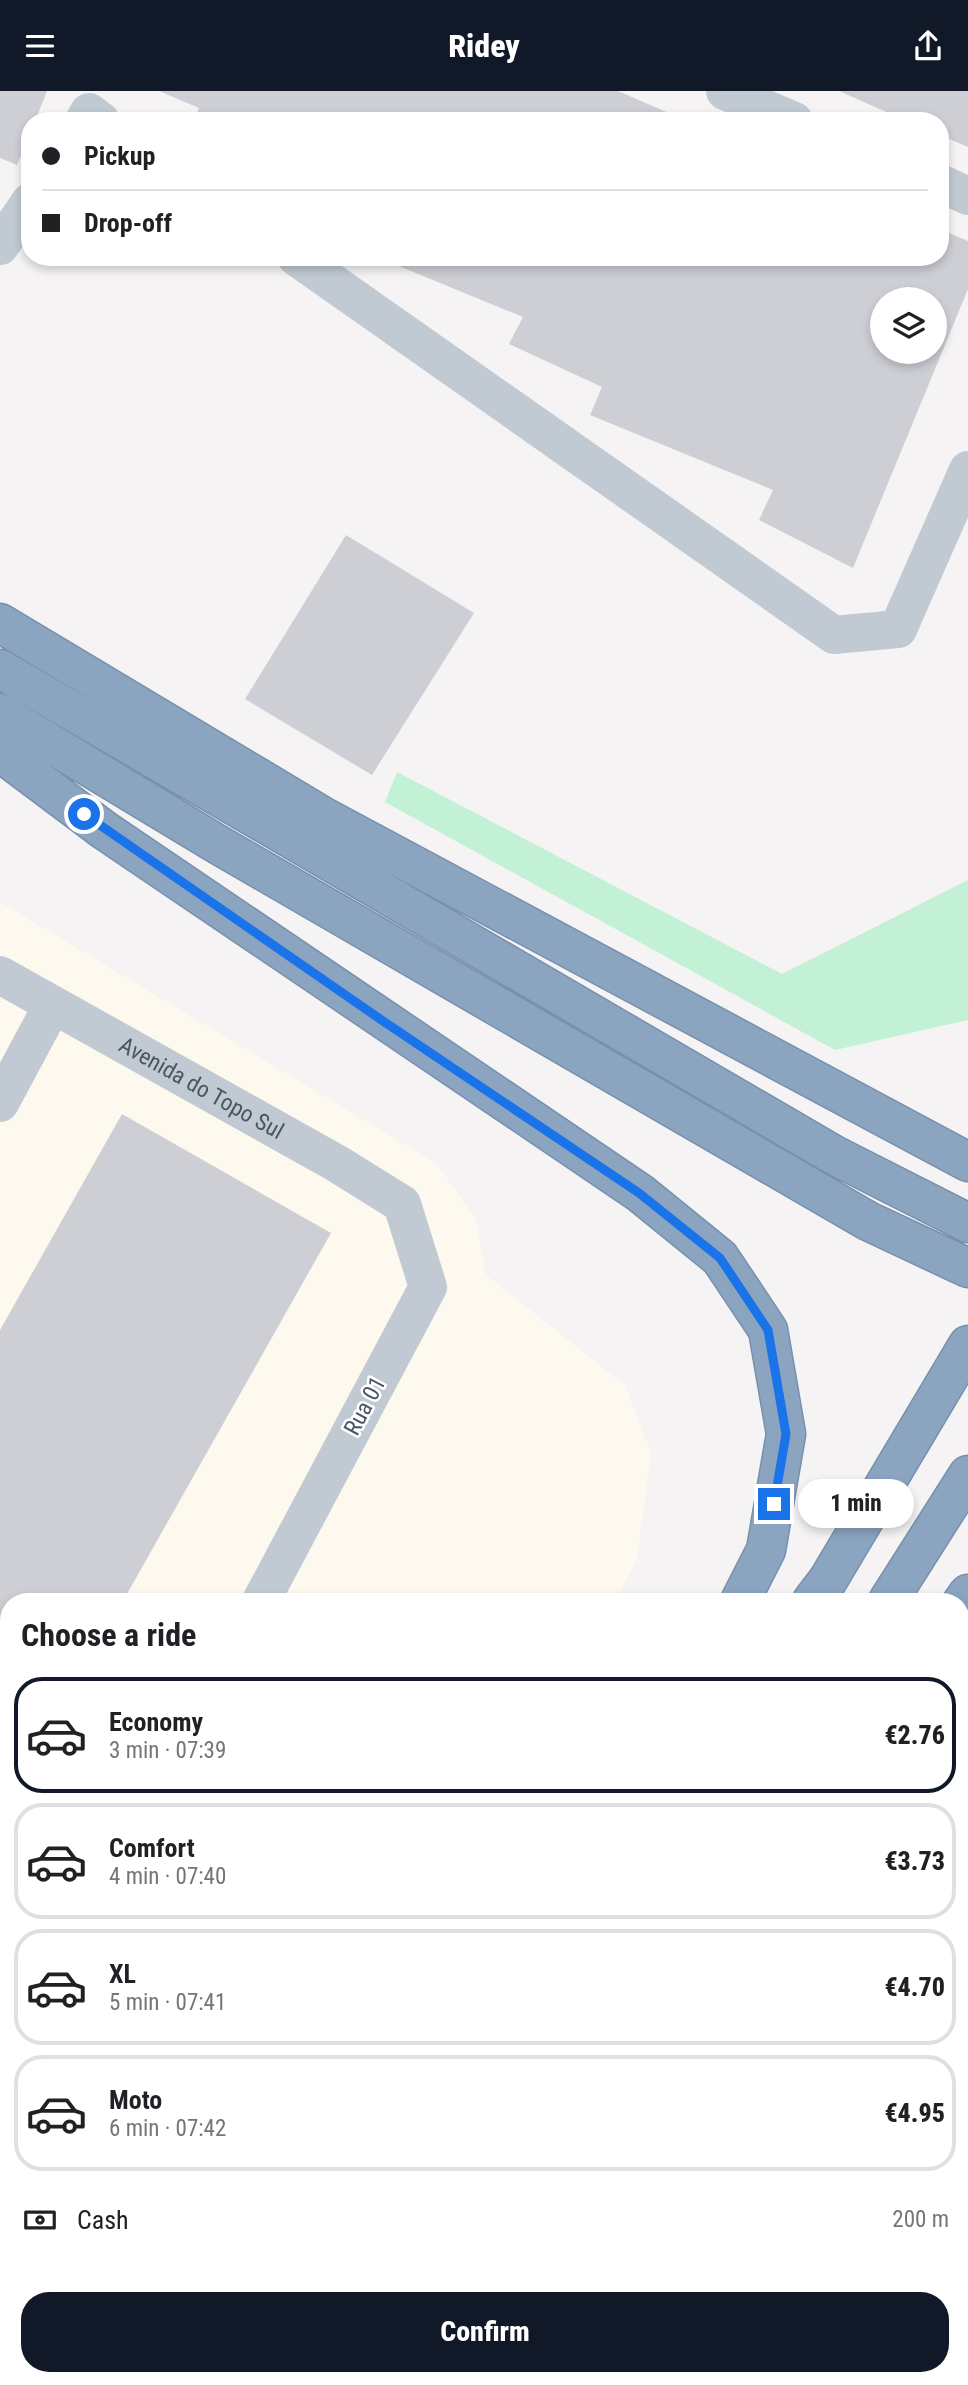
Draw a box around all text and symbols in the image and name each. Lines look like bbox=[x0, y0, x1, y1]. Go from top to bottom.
icon: menu bbox=[21, 27, 59, 65]
text: Ridey bbox=[448, 27, 520, 65]
icon: share bbox=[909, 27, 947, 65]
text: Pickup bbox=[84, 141, 155, 171]
text: Drop-off bbox=[84, 208, 172, 238]
map controls bbox=[870, 287, 947, 364]
button: layers bbox=[870, 287, 947, 364]
route start bbox=[68, 798, 100, 830]
street label: Avenida do Topo Sul bbox=[115, 1031, 289, 1145]
street label: Rua 01 bbox=[338, 1372, 392, 1440]
callout: 1 min bbox=[798, 1479, 914, 1529]
route end bbox=[758, 1488, 790, 1520]
text: 1 min bbox=[830, 1490, 882, 1517]
text: Choose a ride bbox=[21, 1616, 196, 1654]
icon: car bbox=[25, 1704, 88, 1767]
text: Economy bbox=[109, 1707, 203, 1737]
text: €2.76 bbox=[884, 1720, 945, 1750]
text: 3 min · 07:39 bbox=[109, 1737, 226, 1764]
icon: car bbox=[25, 1830, 88, 1893]
text: Comfort bbox=[109, 1833, 195, 1863]
text: €3.73 bbox=[884, 1846, 945, 1876]
text: 4 min · 07:40 bbox=[109, 1863, 226, 1890]
icon: car bbox=[25, 1956, 88, 2019]
text: XL bbox=[109, 1959, 136, 1989]
text: €4.70 bbox=[884, 1972, 945, 2002]
text: 5 min · 07:41 bbox=[109, 1989, 226, 2016]
icon: car bbox=[25, 2082, 88, 2145]
text: Moto bbox=[109, 2085, 162, 2115]
text: €4.95 bbox=[884, 2098, 945, 2128]
text: 6 min · 07:42 bbox=[109, 2115, 226, 2142]
icon: cash bbox=[21, 2201, 59, 2239]
text: Cash bbox=[77, 2205, 129, 2235]
text: 200 m bbox=[892, 2206, 949, 2233]
button: Confirm bbox=[21, 2292, 949, 2372]

